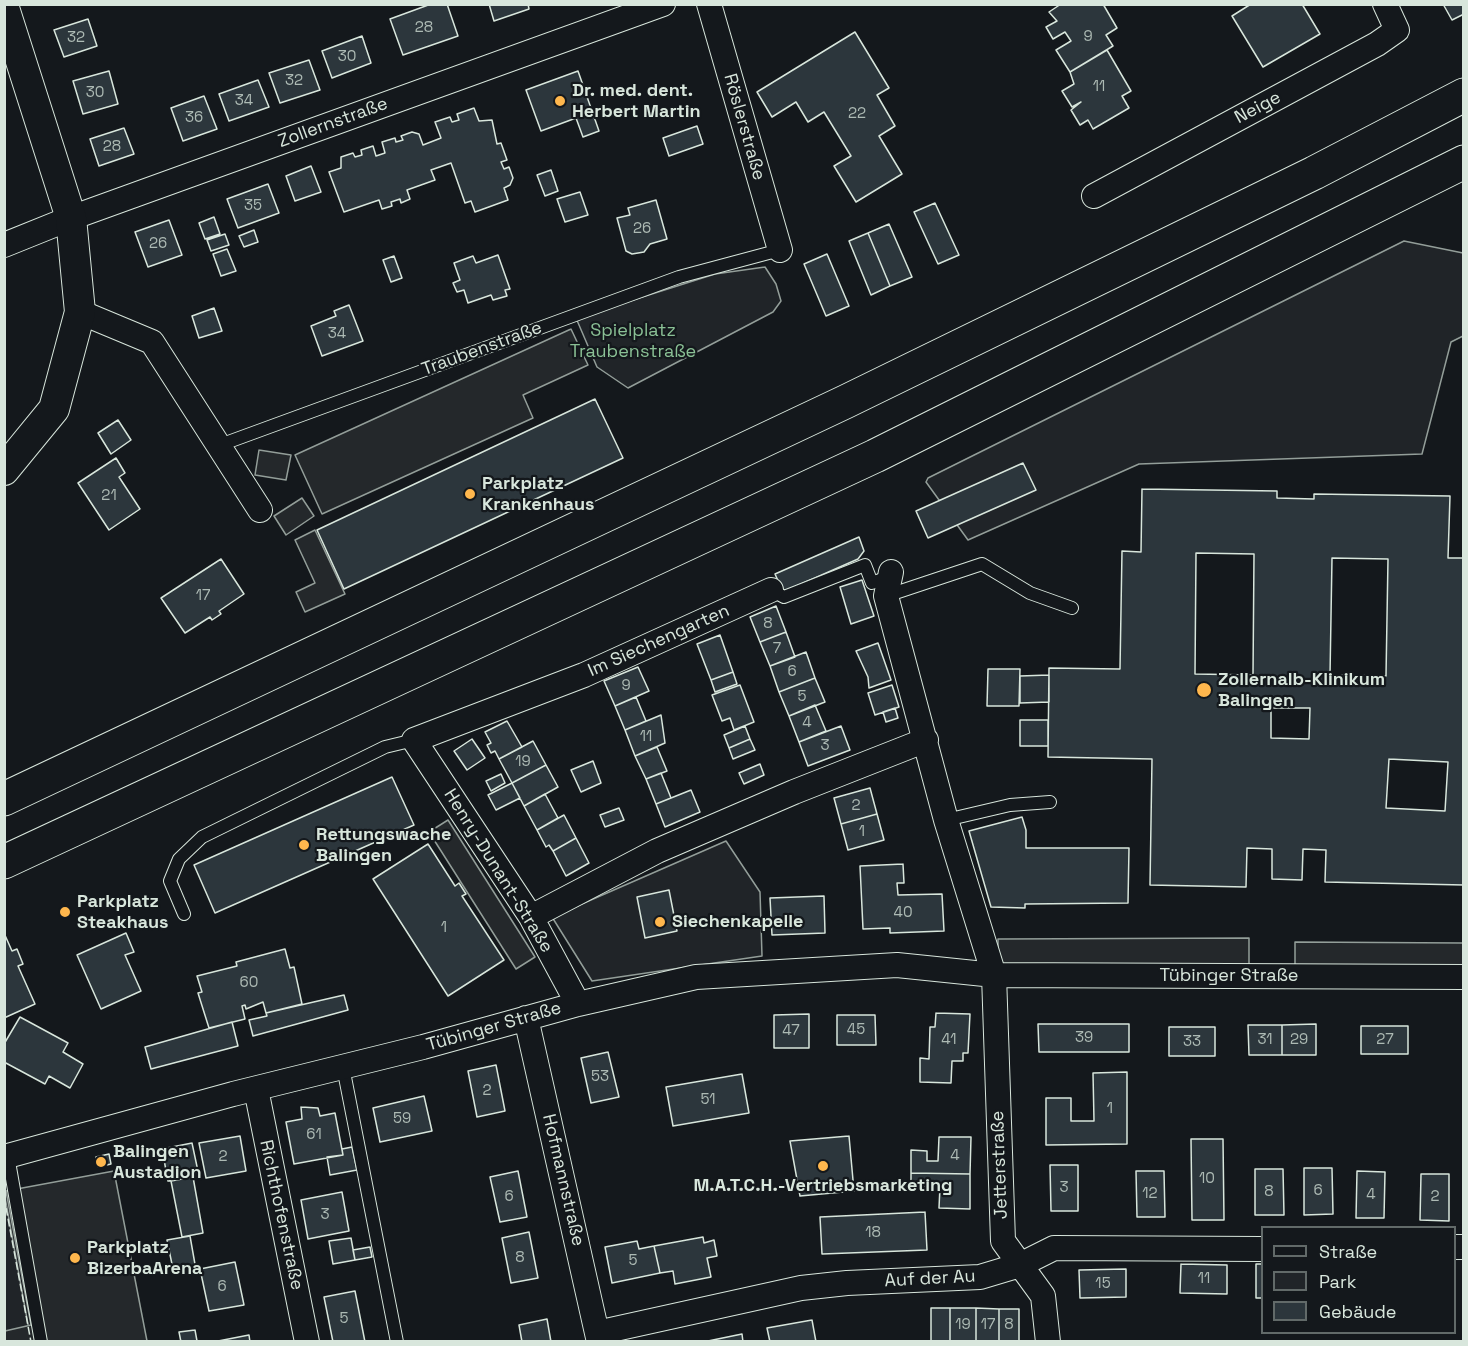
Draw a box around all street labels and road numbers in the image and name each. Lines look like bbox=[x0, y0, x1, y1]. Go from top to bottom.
street label: Röslerstraße bbox=[718, 71, 770, 183]
street label: Neige bbox=[1231, 87, 1285, 129]
street label: Zollernstraße bbox=[275, 93, 391, 153]
street label: Traubenstraße bbox=[419, 317, 545, 381]
street label: Im Siechengarten bbox=[585, 600, 733, 682]
street label: Henry-Dunant-Straße bbox=[439, 785, 557, 957]
street label: Tübinger Straße bbox=[1160, 965, 1298, 987]
street label: Tübinger Straße bbox=[424, 997, 564, 1057]
street label: Jetterstraße bbox=[987, 1110, 1013, 1220]
street label: Hofmannstraße bbox=[537, 1112, 589, 1248]
street label: Richthofenstraße bbox=[255, 1138, 307, 1292]
street label: Auf der Au bbox=[884, 1266, 976, 1292]

